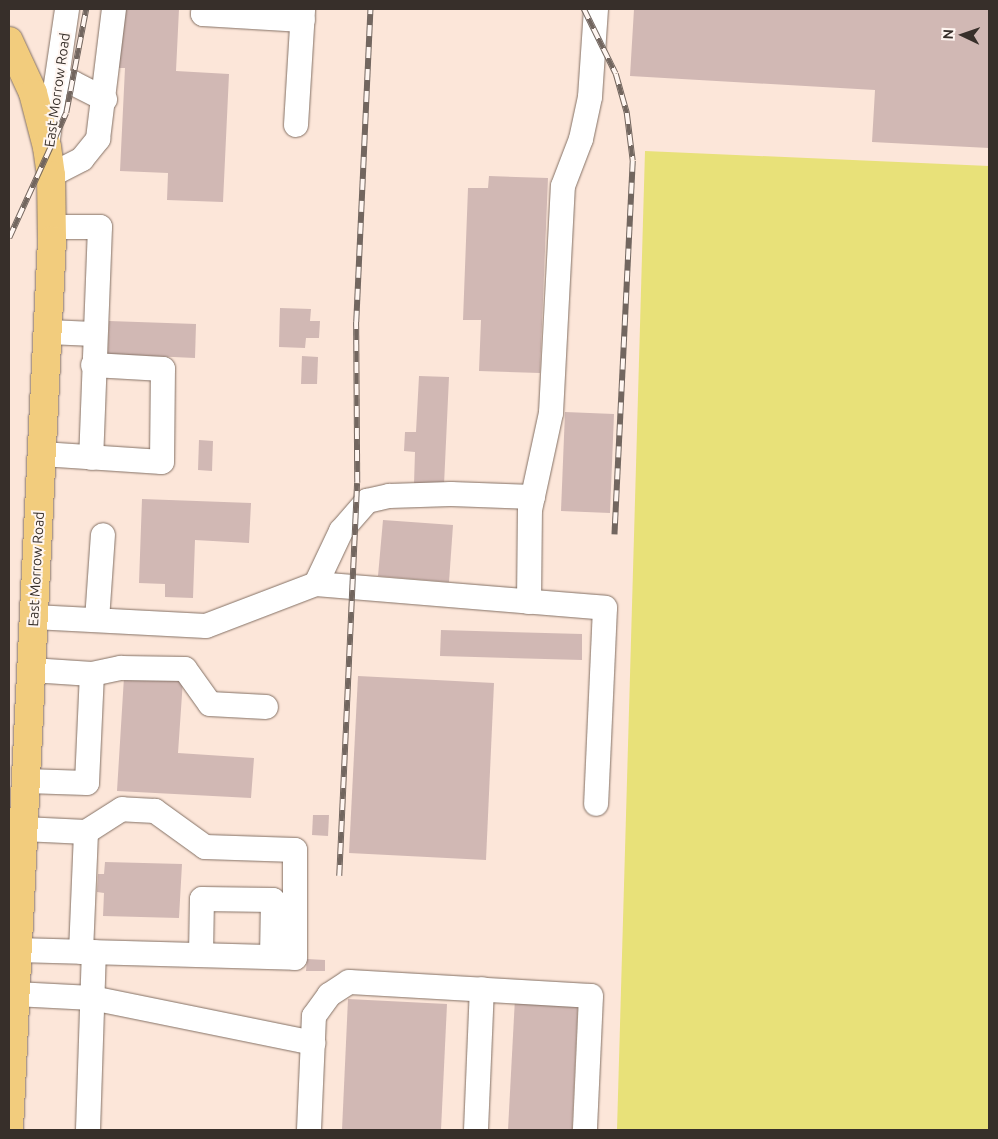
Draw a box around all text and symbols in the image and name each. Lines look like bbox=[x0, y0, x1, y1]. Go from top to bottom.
north arrow bbox=[938, 10, 988, 60]
text: N bbox=[940, 29, 956, 40]
street label: East Morrow Road bbox=[41, 32, 73, 148]
street label: East Morrow Road bbox=[25, 511, 47, 627]

